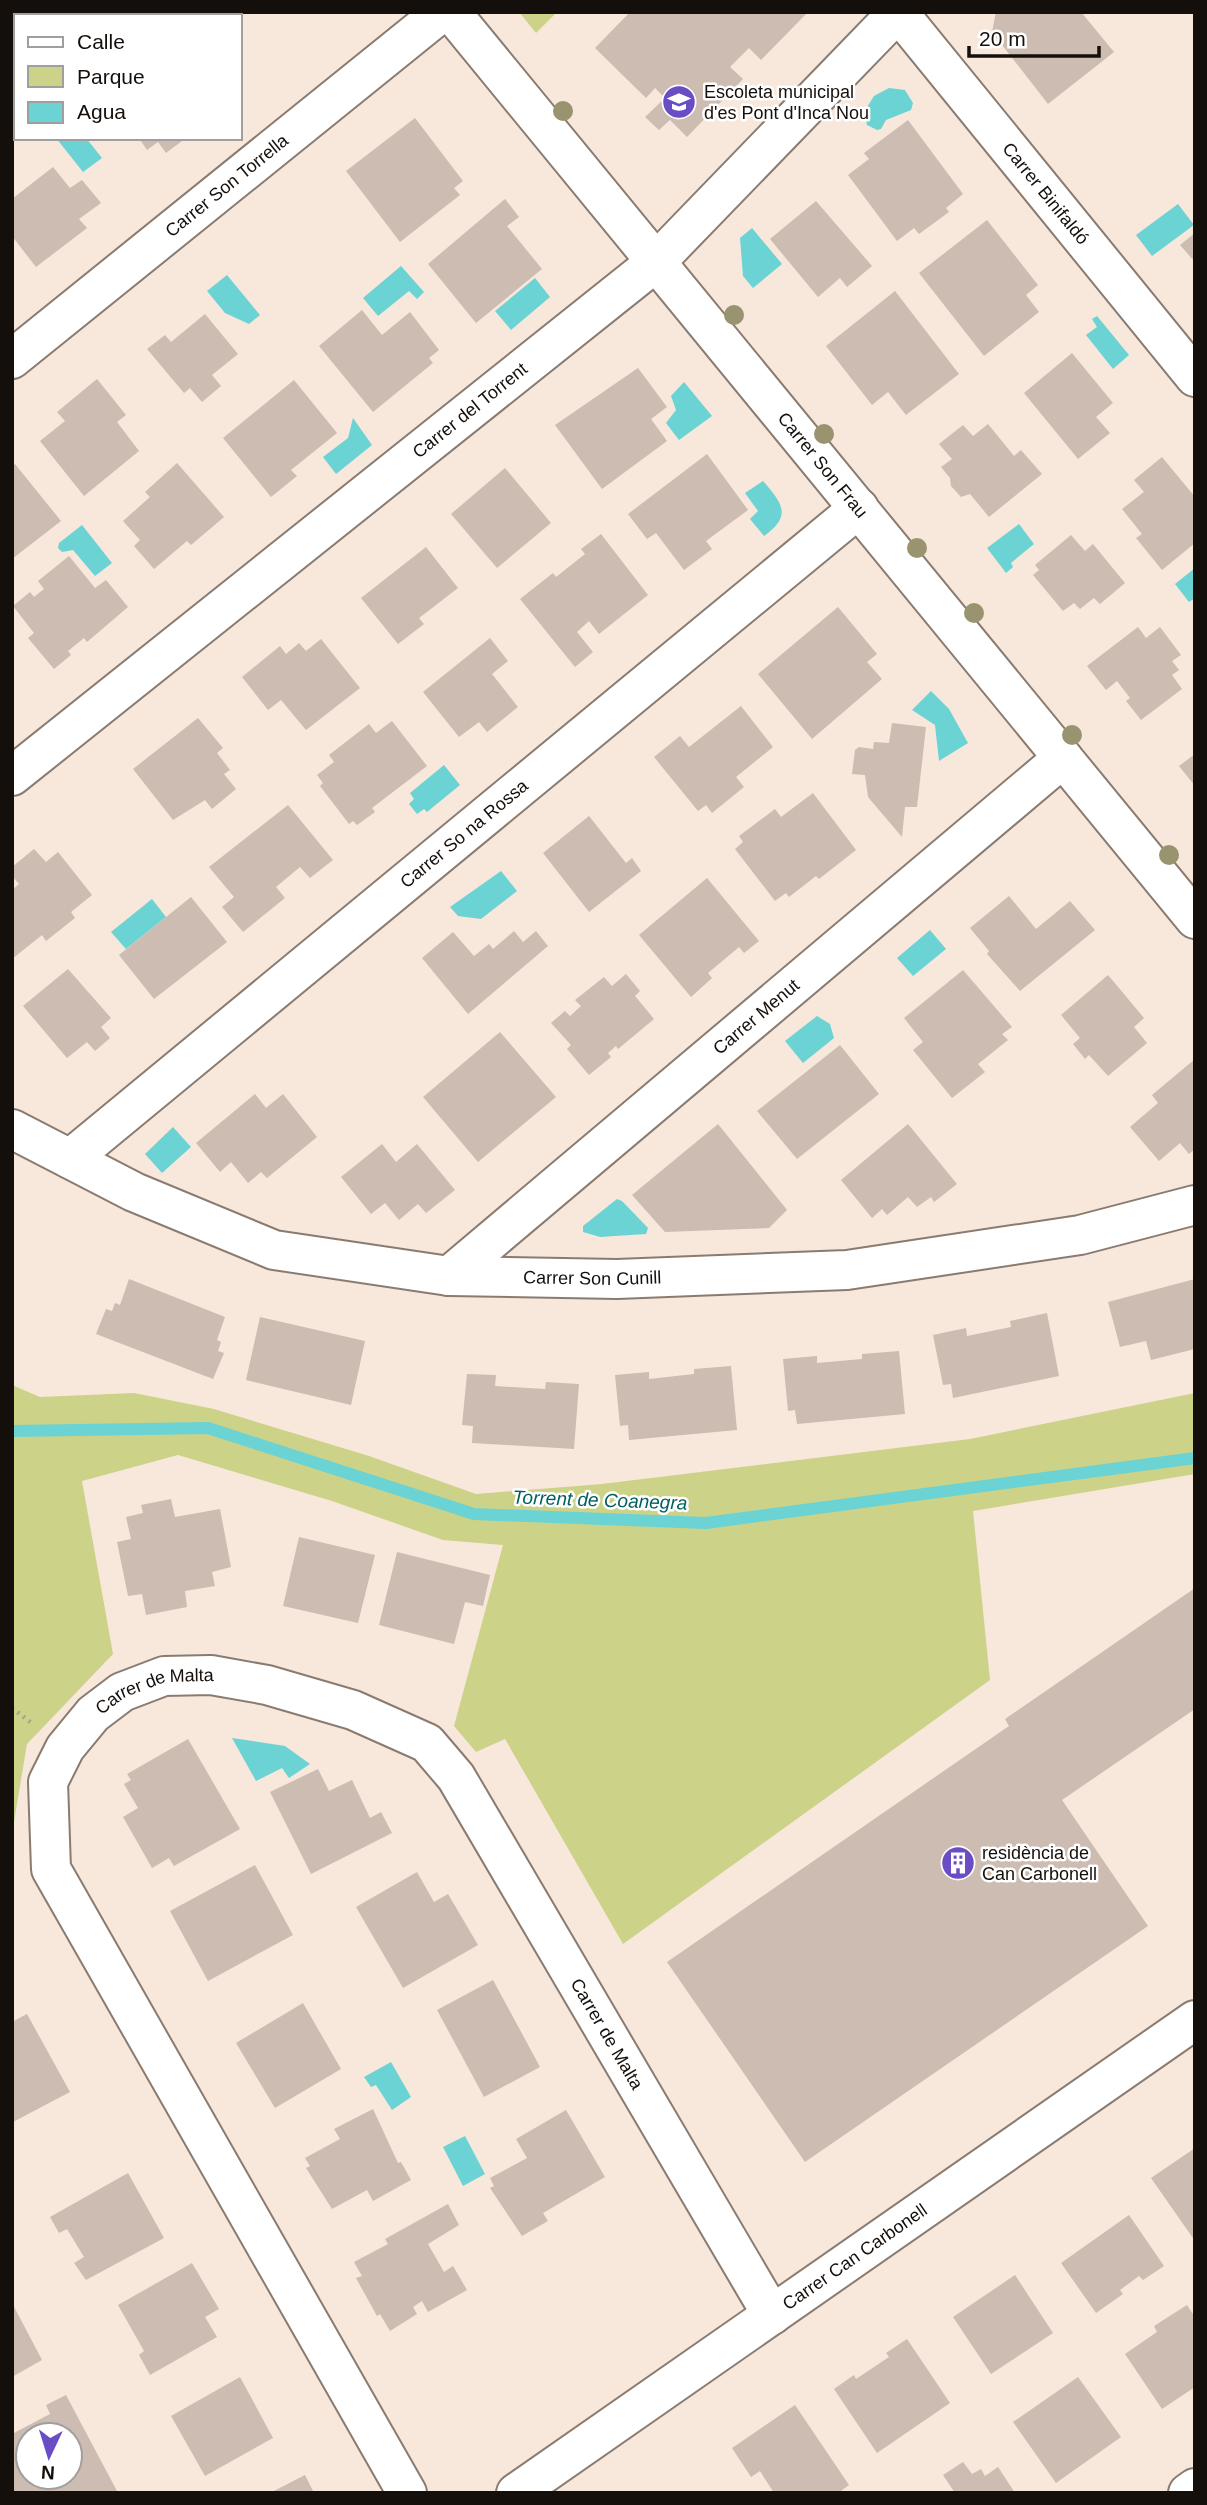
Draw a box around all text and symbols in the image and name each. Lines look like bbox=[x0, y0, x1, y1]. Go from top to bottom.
legend bbox=[14, 14, 242, 140]
scale bar bbox=[969, 14, 1098, 58]
text: 20 m bbox=[979, 27, 1026, 50]
text: Calle bbox=[77, 30, 125, 53]
text: Parque bbox=[77, 65, 145, 88]
place label: Escoleta municipal d'es Pont d'Inca Nou bbox=[704, 82, 869, 123]
school or university icon: Escoleta municipal d'es Pont d'Inca Nou bbox=[660, 83, 698, 121]
text: Agua bbox=[77, 100, 126, 123]
street label: Carrer Son Torrella bbox=[161, 130, 293, 241]
street label: Carrer Binifaldó bbox=[998, 139, 1093, 248]
street label: Carrer del Torrent bbox=[409, 359, 531, 462]
street label: Carrer Son Frau bbox=[774, 408, 872, 522]
street label: Carrer So na Rossa bbox=[396, 775, 533, 892]
street label: Carrer Menut bbox=[709, 975, 803, 1059]
street label: Carrer Son Cunill bbox=[523, 1267, 662, 1289]
water label: Torrent de Coanegra bbox=[512, 1486, 688, 1514]
street label: Carrer de Malta bbox=[92, 1665, 215, 1718]
place label: residència de Can Carbonell bbox=[982, 1843, 1097, 1884]
building icon: residència de Can Carbonell bbox=[939, 1844, 977, 1882]
street label: Carrer de Malta bbox=[567, 1975, 648, 2094]
street label: Carrer Can Carbonell bbox=[779, 2200, 931, 2314]
north arrow bbox=[14, 2421, 84, 2491]
text: N bbox=[40, 2462, 55, 2483]

